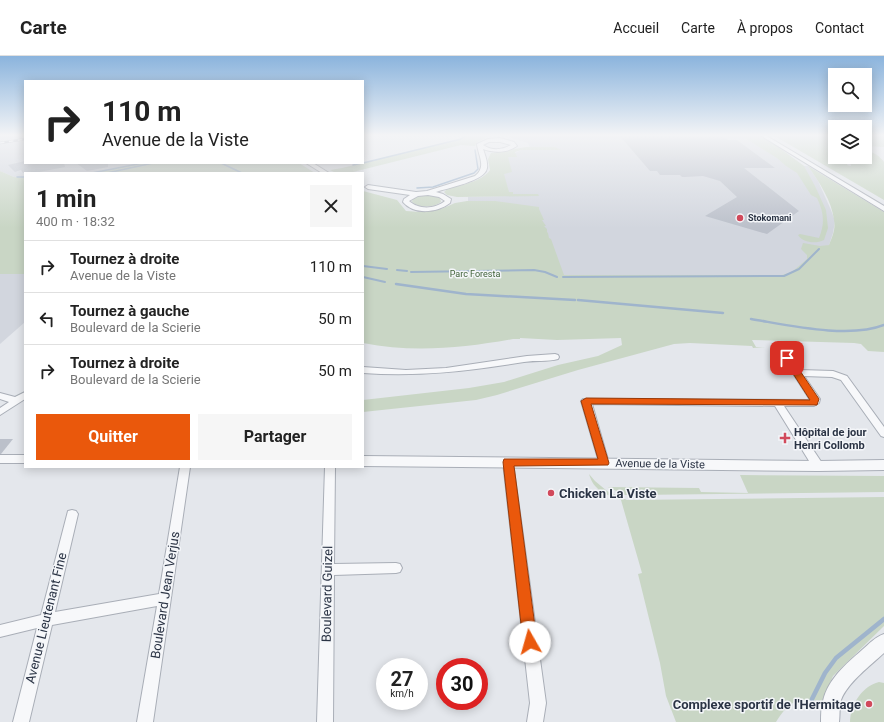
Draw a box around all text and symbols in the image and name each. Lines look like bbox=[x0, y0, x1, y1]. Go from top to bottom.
text: Carte bbox=[20, 16, 67, 39]
text: Accueil bbox=[613, 20, 659, 36]
text: Carte bbox=[681, 20, 715, 36]
text: À propos bbox=[737, 20, 793, 36]
text: Contact bbox=[815, 20, 864, 36]
map controls bbox=[828, 68, 872, 164]
button: search bbox=[828, 68, 872, 112]
text: 110 m bbox=[102, 95, 181, 128]
icon: right bbox=[36, 96, 88, 148]
button: layers bbox=[828, 120, 872, 164]
text: Avenue de la Viste bbox=[102, 129, 249, 150]
text: 1 min bbox=[36, 185, 96, 213]
button: close bbox=[310, 185, 352, 227]
marker: Stokomani bbox=[735, 213, 745, 223]
place label: Stokomani bbox=[748, 213, 791, 223]
text: 400 m · 18:32 bbox=[36, 214, 115, 229]
text: Tournez à droite bbox=[70, 250, 179, 268]
icon: right bbox=[36, 256, 58, 278]
text: 110 m bbox=[310, 258, 352, 276]
text: Avenue de la Viste bbox=[70, 268, 176, 283]
park label: Parc Foresta bbox=[450, 269, 500, 279]
text: Tournez à gauche bbox=[70, 302, 189, 320]
icon: left bbox=[36, 308, 58, 330]
text: 50 m bbox=[318, 310, 352, 328]
text: Boulevard de la Scierie bbox=[70, 320, 201, 335]
pin bbox=[770, 341, 804, 375]
icon: arrive bbox=[776, 347, 798, 369]
text: Tournez à droite bbox=[70, 354, 179, 372]
icon: right bbox=[36, 360, 58, 382]
text: 50 m bbox=[318, 362, 352, 380]
text: Boulevard de la Scierie bbox=[70, 372, 201, 387]
button: Quitter bbox=[36, 414, 190, 460]
button: Partager bbox=[198, 414, 352, 460]
place label: Hôpital de jour Henri Collomb bbox=[794, 426, 866, 452]
marker: Hôpital de jour Henri Collomb bbox=[779, 432, 791, 444]
street label: Avenue de la Viste bbox=[615, 457, 705, 471]
place label: Chicken La Viste bbox=[559, 486, 657, 501]
marker: Chicken La Viste bbox=[546, 488, 556, 498]
street label: Boulevard Jean Verjus bbox=[148, 530, 183, 660]
street label: Boulevard Guizel bbox=[319, 546, 335, 642]
street label: Avenue Lieutenant Fine bbox=[22, 551, 70, 685]
position arrow bbox=[509, 621, 551, 663]
speed limit sign: 30 bbox=[436, 658, 488, 710]
text: 27 bbox=[391, 667, 413, 691]
text: km/h bbox=[390, 688, 414, 699]
place label: Complexe sportif de l'Hermitage bbox=[673, 697, 861, 712]
marker: Complexe sportif de l'Hermitage bbox=[864, 699, 874, 709]

